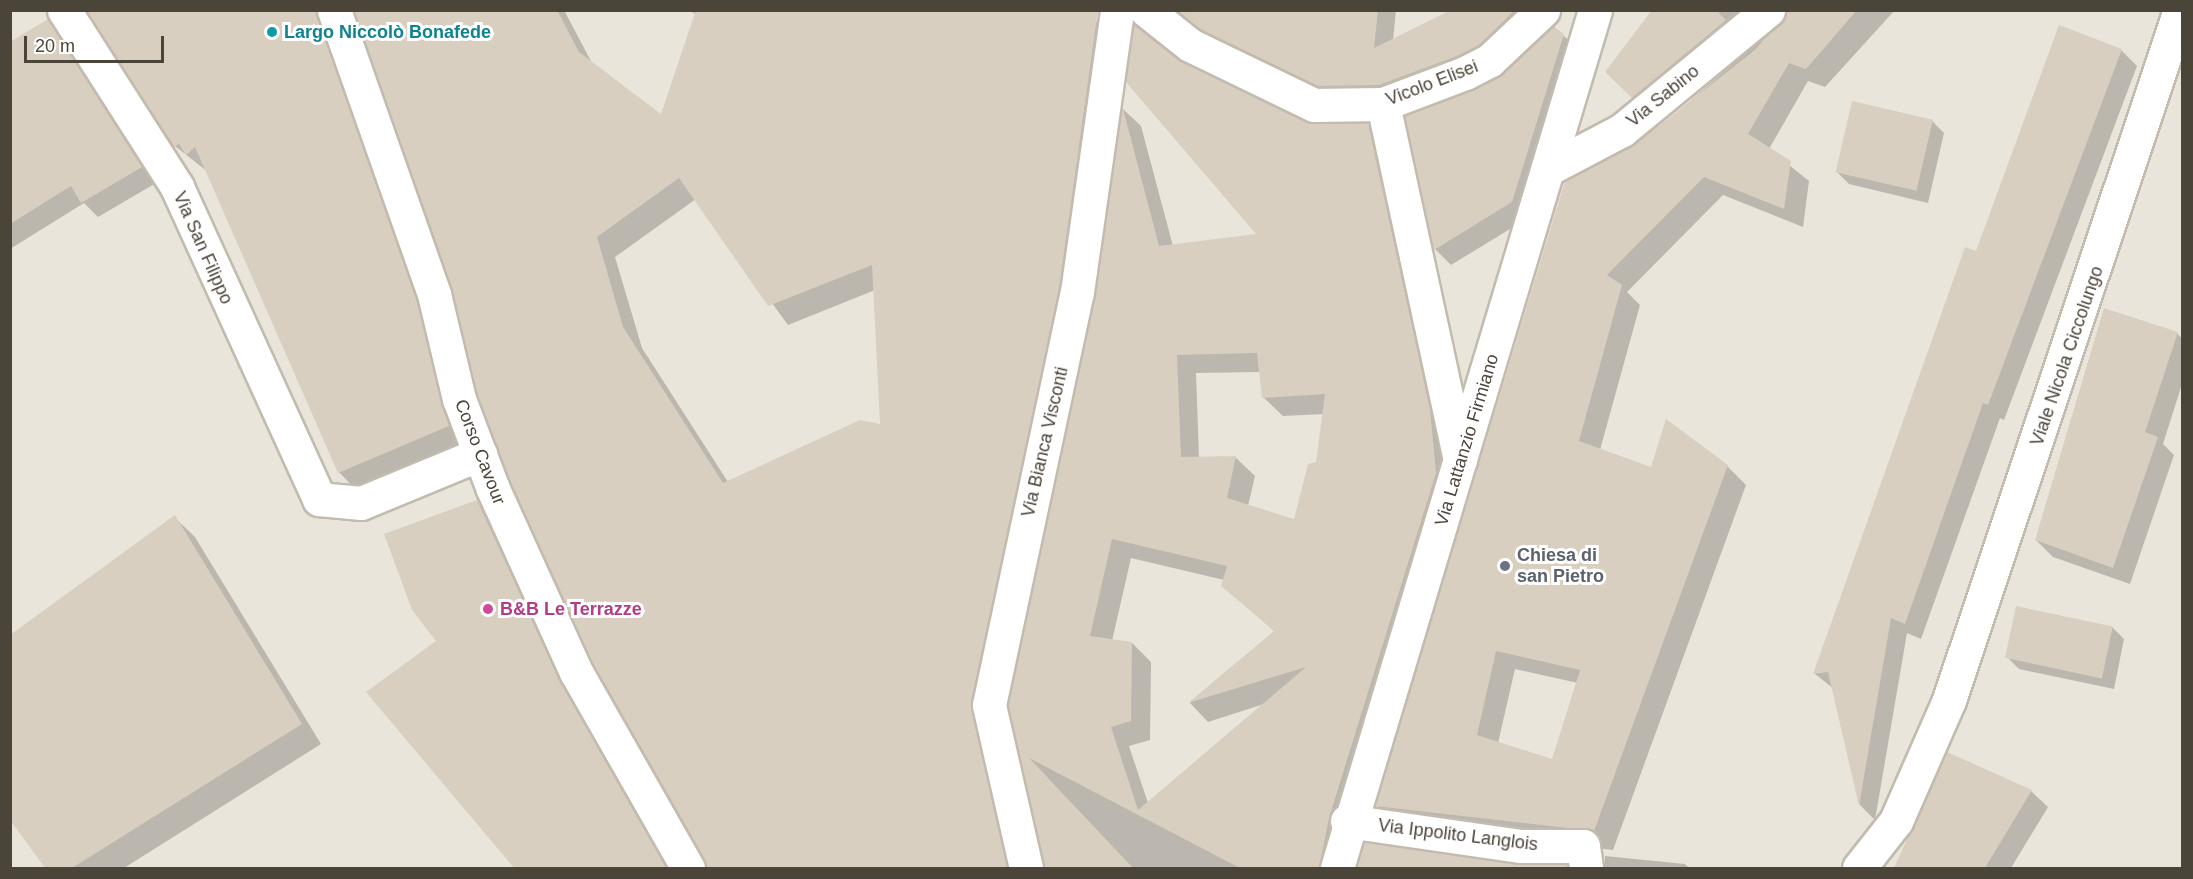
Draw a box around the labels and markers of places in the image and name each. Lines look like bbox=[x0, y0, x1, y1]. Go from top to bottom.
place label: Largo Niccolò Bonafede bbox=[284, 21, 491, 43]
marker: Largo Niccolò Bonafede bbox=[265, 25, 279, 39]
place label: Chiesa di san Pietro bbox=[1517, 545, 1604, 588]
marker: Chiesa di san Pietro bbox=[1498, 559, 1512, 573]
place label: B&B Le Terrazze bbox=[500, 598, 642, 620]
marker: B&B Le Terrazze bbox=[481, 602, 495, 616]

